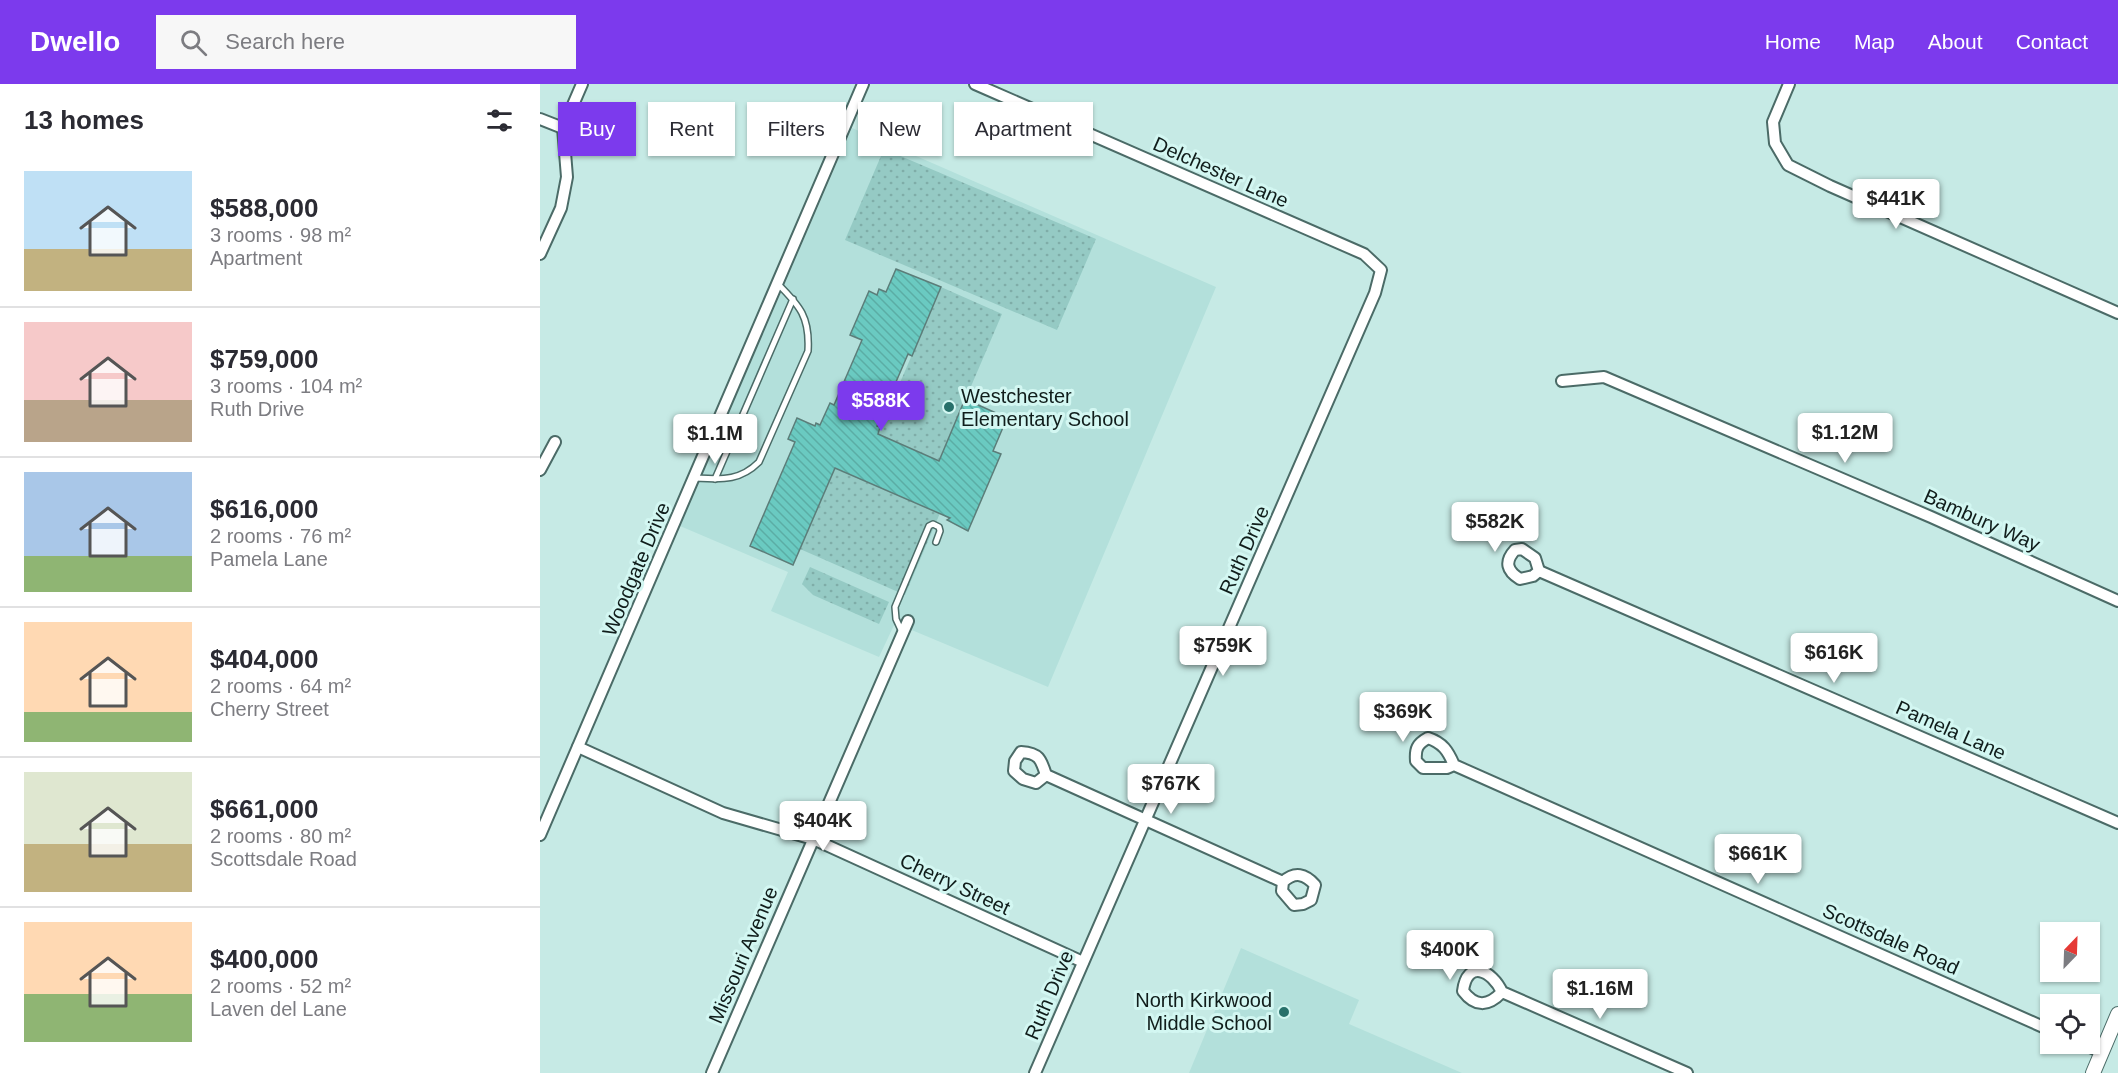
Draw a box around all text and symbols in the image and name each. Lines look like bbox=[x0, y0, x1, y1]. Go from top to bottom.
search box bbox=[156, 15, 576, 69]
text: Dwello bbox=[30, 26, 120, 57]
icon: search bbox=[177, 26, 210, 59]
text: Search here bbox=[225, 29, 345, 54]
text: Home bbox=[1765, 30, 1821, 53]
text: Map bbox=[1854, 30, 1895, 53]
text: About bbox=[1928, 30, 1983, 53]
text: Contact bbox=[2016, 30, 2088, 53]
chip: Buy bbox=[558, 102, 636, 156]
chip: Rent bbox=[648, 102, 735, 156]
chip: Filters bbox=[747, 102, 846, 156]
chip: New bbox=[858, 102, 942, 156]
chip: Apartment bbox=[954, 102, 1093, 156]
icon: filters bbox=[483, 104, 516, 137]
text: 13 homes bbox=[24, 105, 144, 135]
street label: Delchester Lane bbox=[1150, 132, 1292, 212]
pin: $441K bbox=[1854, 179, 1938, 230]
text: $441K bbox=[1867, 187, 1925, 209]
text: $588,000 bbox=[210, 193, 318, 223]
icon: home bbox=[72, 195, 144, 267]
text: 3 rooms · 98 m² bbox=[210, 224, 351, 246]
text: Apartment bbox=[210, 247, 302, 269]
text: $759,000 bbox=[210, 344, 318, 374]
icon: home bbox=[72, 346, 144, 418]
text: 3 rooms · 104 m² bbox=[210, 375, 362, 397]
pin: $588K bbox=[839, 381, 923, 432]
place label: Westchester Elementary School bbox=[961, 385, 1129, 430]
text: $588K bbox=[852, 389, 910, 411]
text: Ruth Drive bbox=[210, 398, 304, 420]
marker: Westchester Elementary School bbox=[942, 400, 956, 414]
pin: $1.12M bbox=[1796, 413, 1894, 464]
pin: $1.1M bbox=[673, 414, 757, 465]
text: $1.12M bbox=[1812, 421, 1878, 443]
text: $1.1M bbox=[687, 422, 743, 444]
street label: Bambury Way bbox=[1921, 485, 2043, 555]
text: $616,000 bbox=[210, 494, 318, 524]
icon: home bbox=[72, 496, 144, 568]
street label: Woodgate Drive bbox=[598, 499, 674, 639]
street label: Ruth Drive bbox=[1215, 502, 1273, 598]
pin: $582K bbox=[1453, 502, 1537, 553]
text: $582K bbox=[1466, 510, 1524, 532]
text: 2 rooms · 76 m² bbox=[210, 525, 351, 547]
text: Pamela Lane bbox=[210, 548, 328, 570]
pin: $759K bbox=[1181, 626, 1265, 677]
pin: $616K bbox=[1792, 633, 1876, 684]
text: $759K bbox=[1194, 634, 1252, 656]
text: $616K bbox=[1805, 641, 1863, 663]
text: $404,000 bbox=[210, 644, 318, 674]
icon: home bbox=[72, 646, 144, 718]
text: 2 rooms · 64 m² bbox=[210, 675, 351, 697]
pin: $369K bbox=[1361, 692, 1445, 743]
street label: Pamela Lane bbox=[1893, 696, 2009, 764]
text: Cherry Street bbox=[210, 698, 329, 720]
text: $369K bbox=[1374, 700, 1432, 722]
pin: $767K bbox=[1129, 764, 1213, 815]
text: $767K bbox=[1142, 772, 1200, 794]
text: $661,000 bbox=[210, 794, 318, 824]
icon: home bbox=[72, 796, 144, 868]
pin: $404K bbox=[781, 801, 865, 852]
text: $404K bbox=[794, 809, 852, 831]
text: 2 rooms · 80 m² bbox=[210, 825, 351, 847]
pin: $661K bbox=[1716, 834, 1800, 885]
text: $661K bbox=[1729, 842, 1787, 864]
text: Scottsdale Road bbox=[210, 848, 357, 870]
street label: Cherry Street bbox=[896, 849, 1014, 919]
street label: Missouri Avenue bbox=[704, 883, 782, 1027]
street label: Scottsdale Road bbox=[1819, 899, 1963, 979]
north arrow bbox=[2040, 922, 2100, 982]
map controls bbox=[2040, 922, 2100, 1054]
pin: $400K bbox=[1408, 930, 1492, 981]
text: $400K bbox=[1421, 938, 1479, 960]
text: $400,000 bbox=[210, 944, 318, 974]
icon: home bbox=[72, 946, 144, 1018]
street label: Ruth Drive bbox=[1020, 947, 1078, 1043]
pin: $1.16M bbox=[1551, 969, 1649, 1020]
text: 2 rooms · 52 m² bbox=[210, 975, 351, 997]
text: $1.16M bbox=[1567, 977, 1633, 999]
place label: North Kirkwood Middle School bbox=[1135, 989, 1272, 1034]
button: locate bbox=[2040, 994, 2100, 1054]
text: Laven del Lane bbox=[210, 998, 347, 1020]
marker: North Kirkwood Middle School bbox=[1277, 1005, 1291, 1019]

